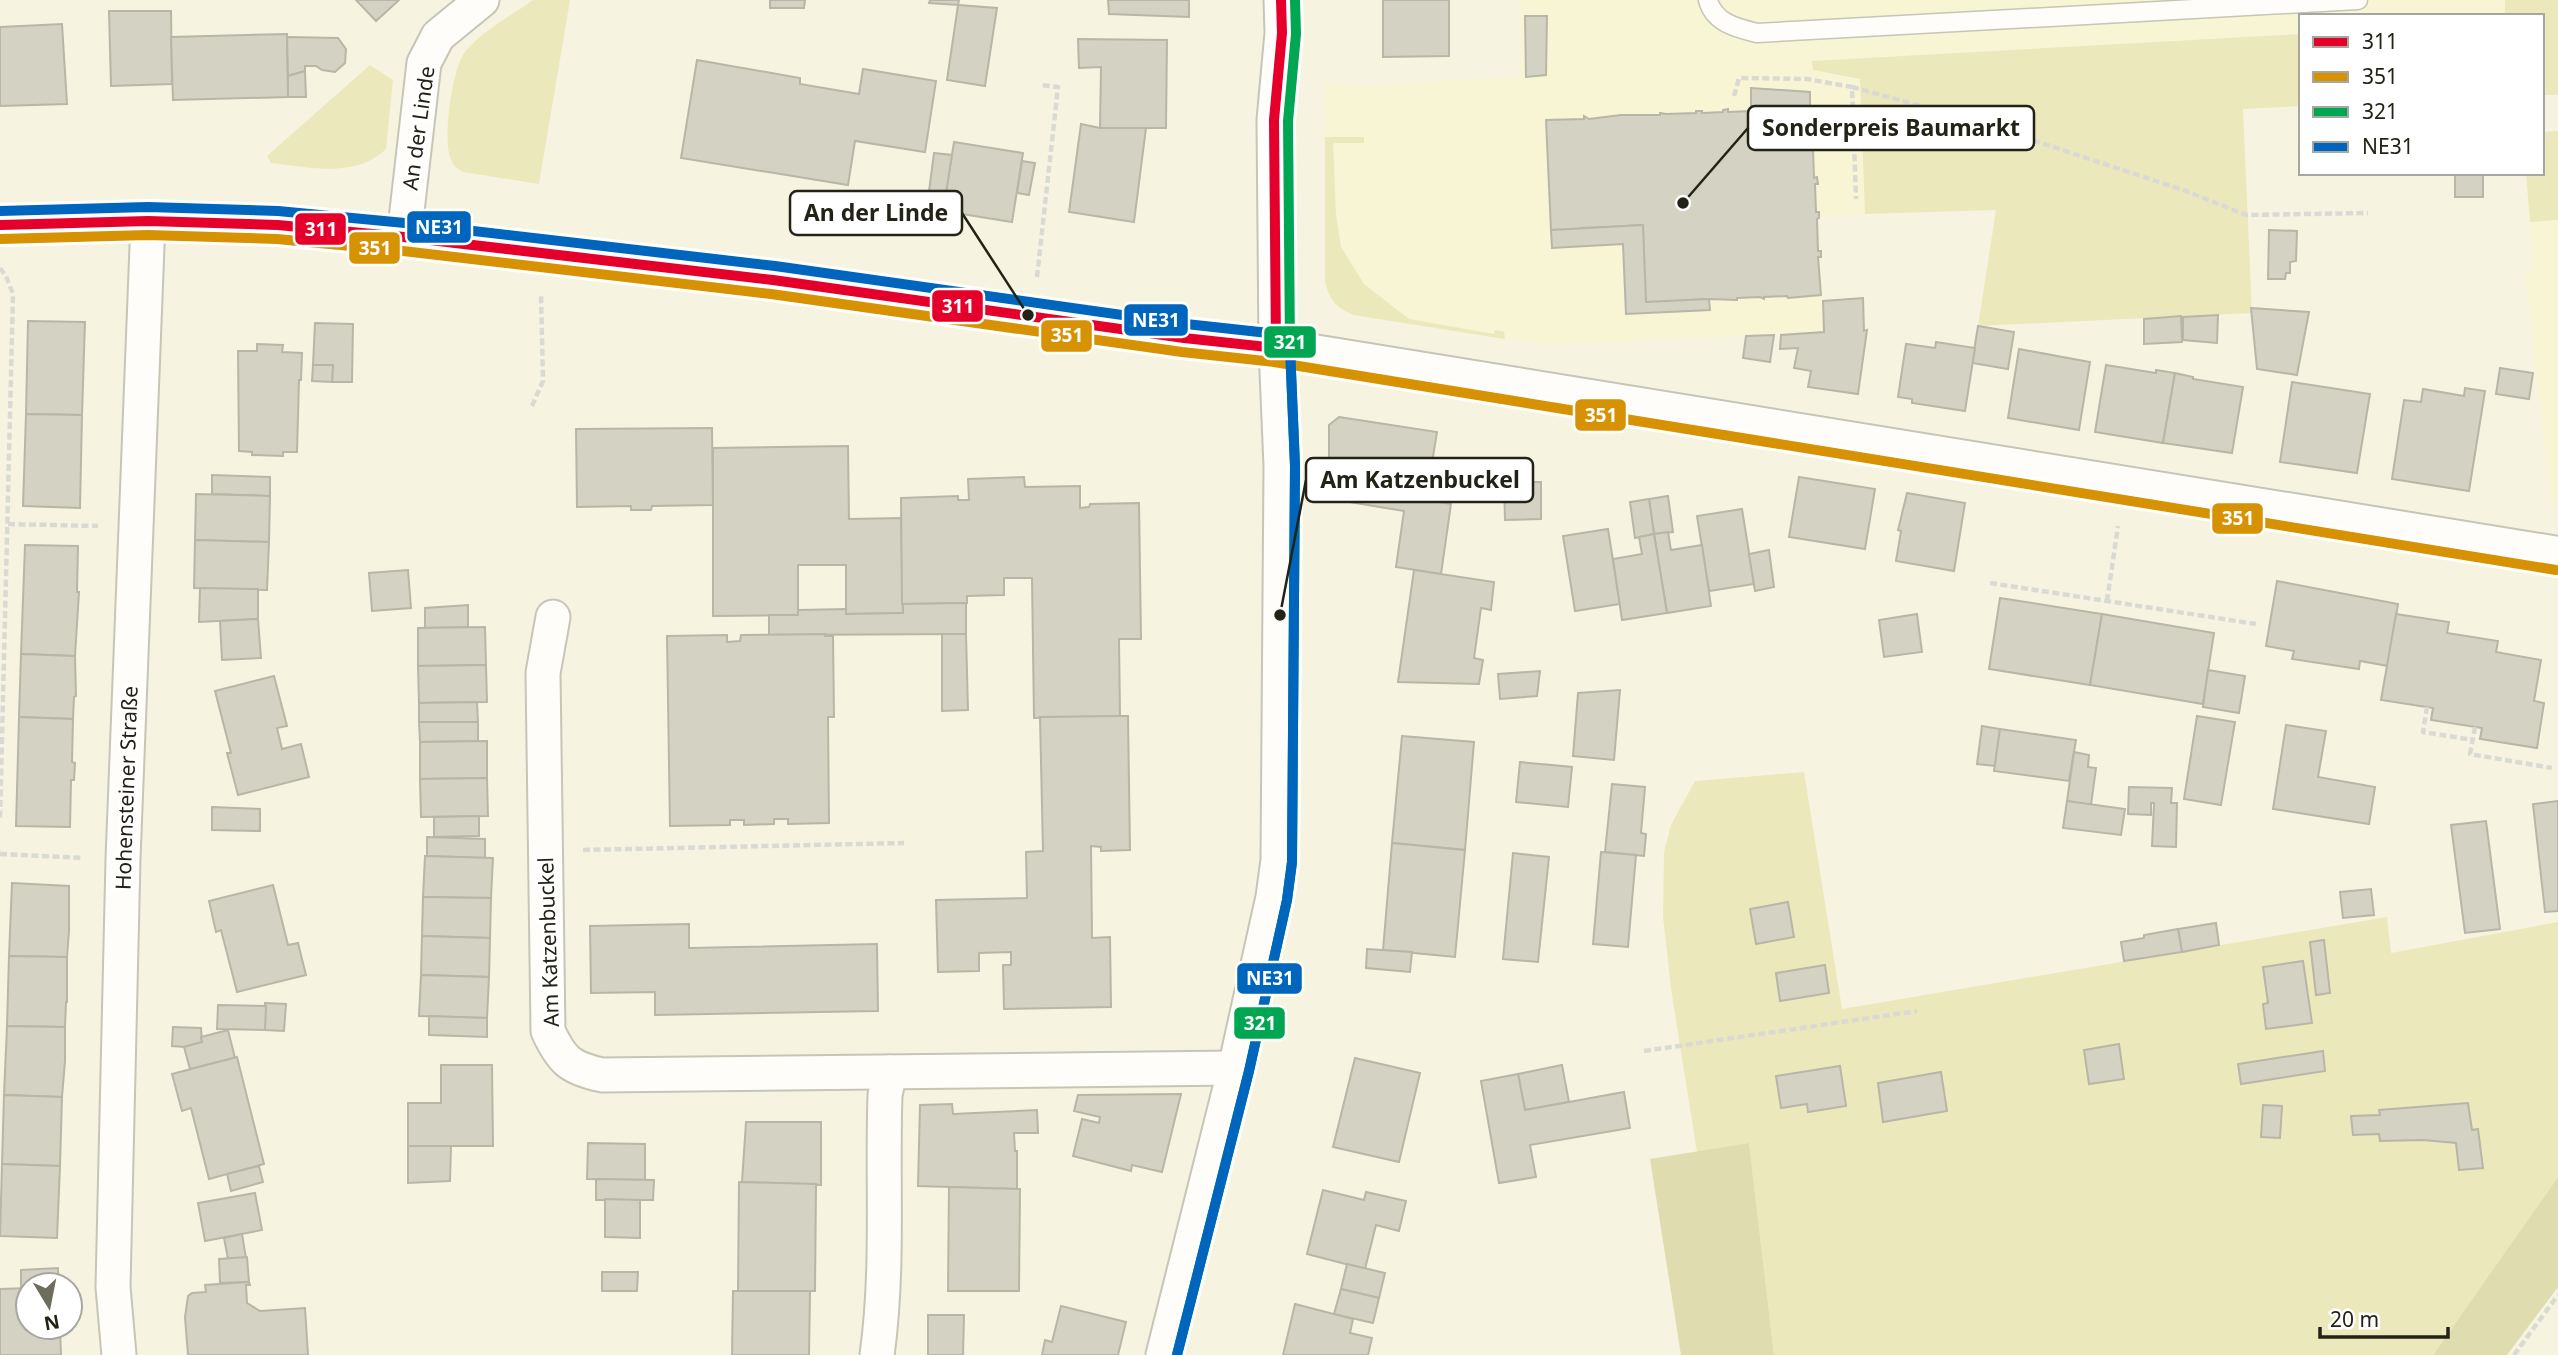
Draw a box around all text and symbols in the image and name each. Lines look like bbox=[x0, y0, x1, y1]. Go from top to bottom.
legend bbox=[2299, 14, 2544, 175]
text: 311 bbox=[2362, 27, 2398, 55]
text: 351 bbox=[2362, 62, 2398, 90]
street label: An der Linde bbox=[395, 64, 441, 192]
text: 321 bbox=[2362, 97, 2398, 125]
callout: Sonderpreis Baumarkt bbox=[1748, 106, 2034, 150]
text: Sonderpreis Baumarkt bbox=[1762, 111, 2020, 143]
text: NE31 bbox=[2362, 132, 2414, 160]
callout: An der Linde bbox=[790, 191, 962, 235]
text: An der Linde bbox=[804, 196, 948, 228]
line badge: NE31 bbox=[406, 210, 472, 244]
line badge: 311 bbox=[294, 212, 347, 246]
text: NE31 bbox=[415, 214, 463, 240]
text: 311 bbox=[305, 216, 337, 242]
line badge: 351 bbox=[348, 231, 401, 265]
text: 351 bbox=[359, 235, 391, 261]
line badge: 311 bbox=[931, 289, 984, 323]
text: 311 bbox=[942, 293, 974, 319]
line badge: NE31 bbox=[1123, 303, 1189, 337]
text: NE31 bbox=[1132, 307, 1180, 333]
line badge: 351 bbox=[1040, 319, 1093, 353]
text: 351 bbox=[1051, 322, 1083, 348]
line badge: 321 bbox=[1263, 325, 1317, 359]
text: 321 bbox=[1274, 329, 1306, 355]
line badge: 351 bbox=[1574, 398, 1627, 432]
text: 351 bbox=[1585, 402, 1617, 428]
callout: Am Katzenbuckel bbox=[1306, 458, 1533, 502]
text: Am Katzenbuckel bbox=[1320, 463, 1520, 495]
line badge: 351 bbox=[2211, 502, 2264, 535]
text: 351 bbox=[2222, 505, 2254, 531]
street label: Hohensteiner Straße bbox=[108, 685, 144, 891]
street label: Am Katzenbuckel bbox=[531, 857, 565, 1027]
line badge: NE31 bbox=[1236, 962, 1303, 995]
text: NE31 bbox=[1246, 965, 1294, 991]
line badge: 321 bbox=[1233, 1006, 1286, 1040]
text: 321 bbox=[1244, 1010, 1276, 1036]
north arrow bbox=[14, 1271, 84, 1341]
scale bar bbox=[2320, 1296, 2448, 1340]
text: 20 m bbox=[2330, 1305, 2379, 1333]
text: N bbox=[42, 1309, 62, 1337]

